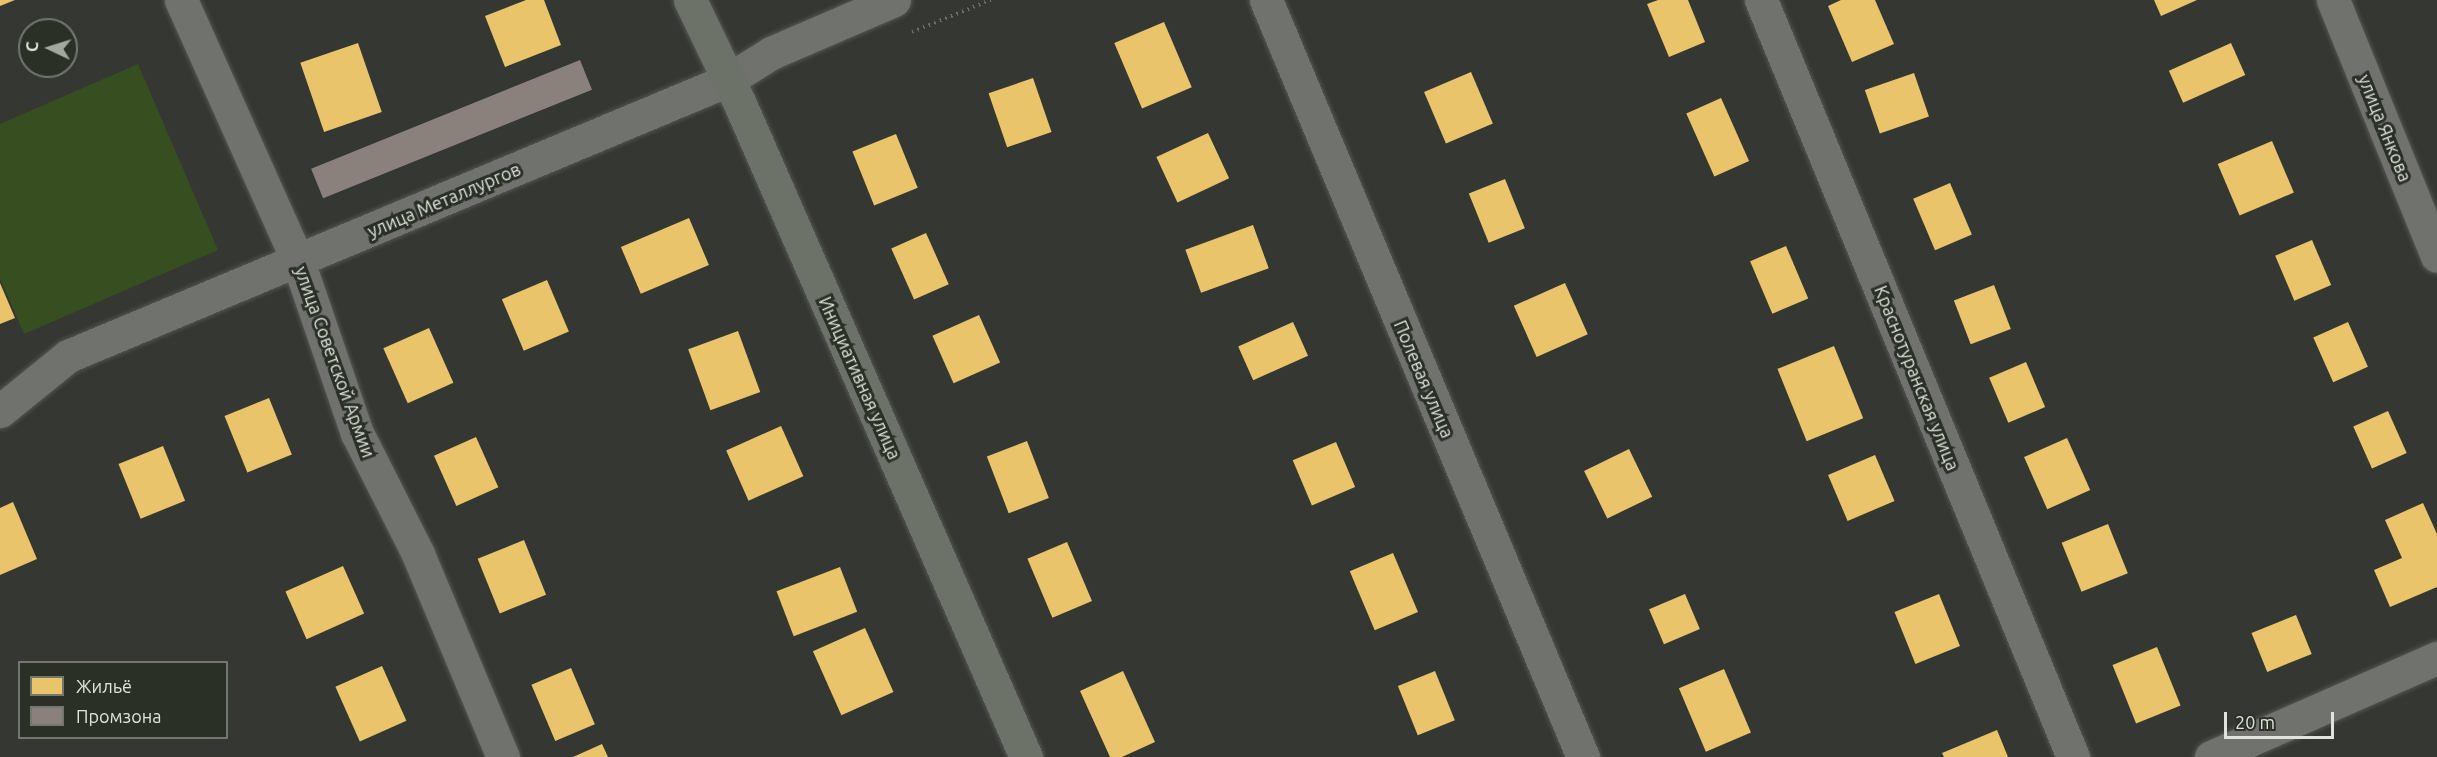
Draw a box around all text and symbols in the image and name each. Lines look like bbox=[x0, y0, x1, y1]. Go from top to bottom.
north arrow bbox=[18, 18, 78, 78]
text: С bbox=[23, 41, 41, 53]
street label: улица Янкова bbox=[2354, 71, 2416, 185]
street label: улица Металлургов bbox=[364, 158, 524, 242]
street label: улица Советской Армии bbox=[290, 263, 380, 461]
street label: Краснотуранская улица bbox=[1870, 282, 1964, 474]
street label: Инициативная улица bbox=[814, 293, 906, 463]
street label: Полевая улица bbox=[1390, 317, 1458, 441]
legend bbox=[18, 661, 228, 739]
text: Жильё bbox=[76, 676, 132, 696]
scale bar bbox=[2227, 700, 2336, 738]
text: Промзона bbox=[76, 706, 161, 726]
text: 20 m bbox=[2235, 712, 2275, 732]

